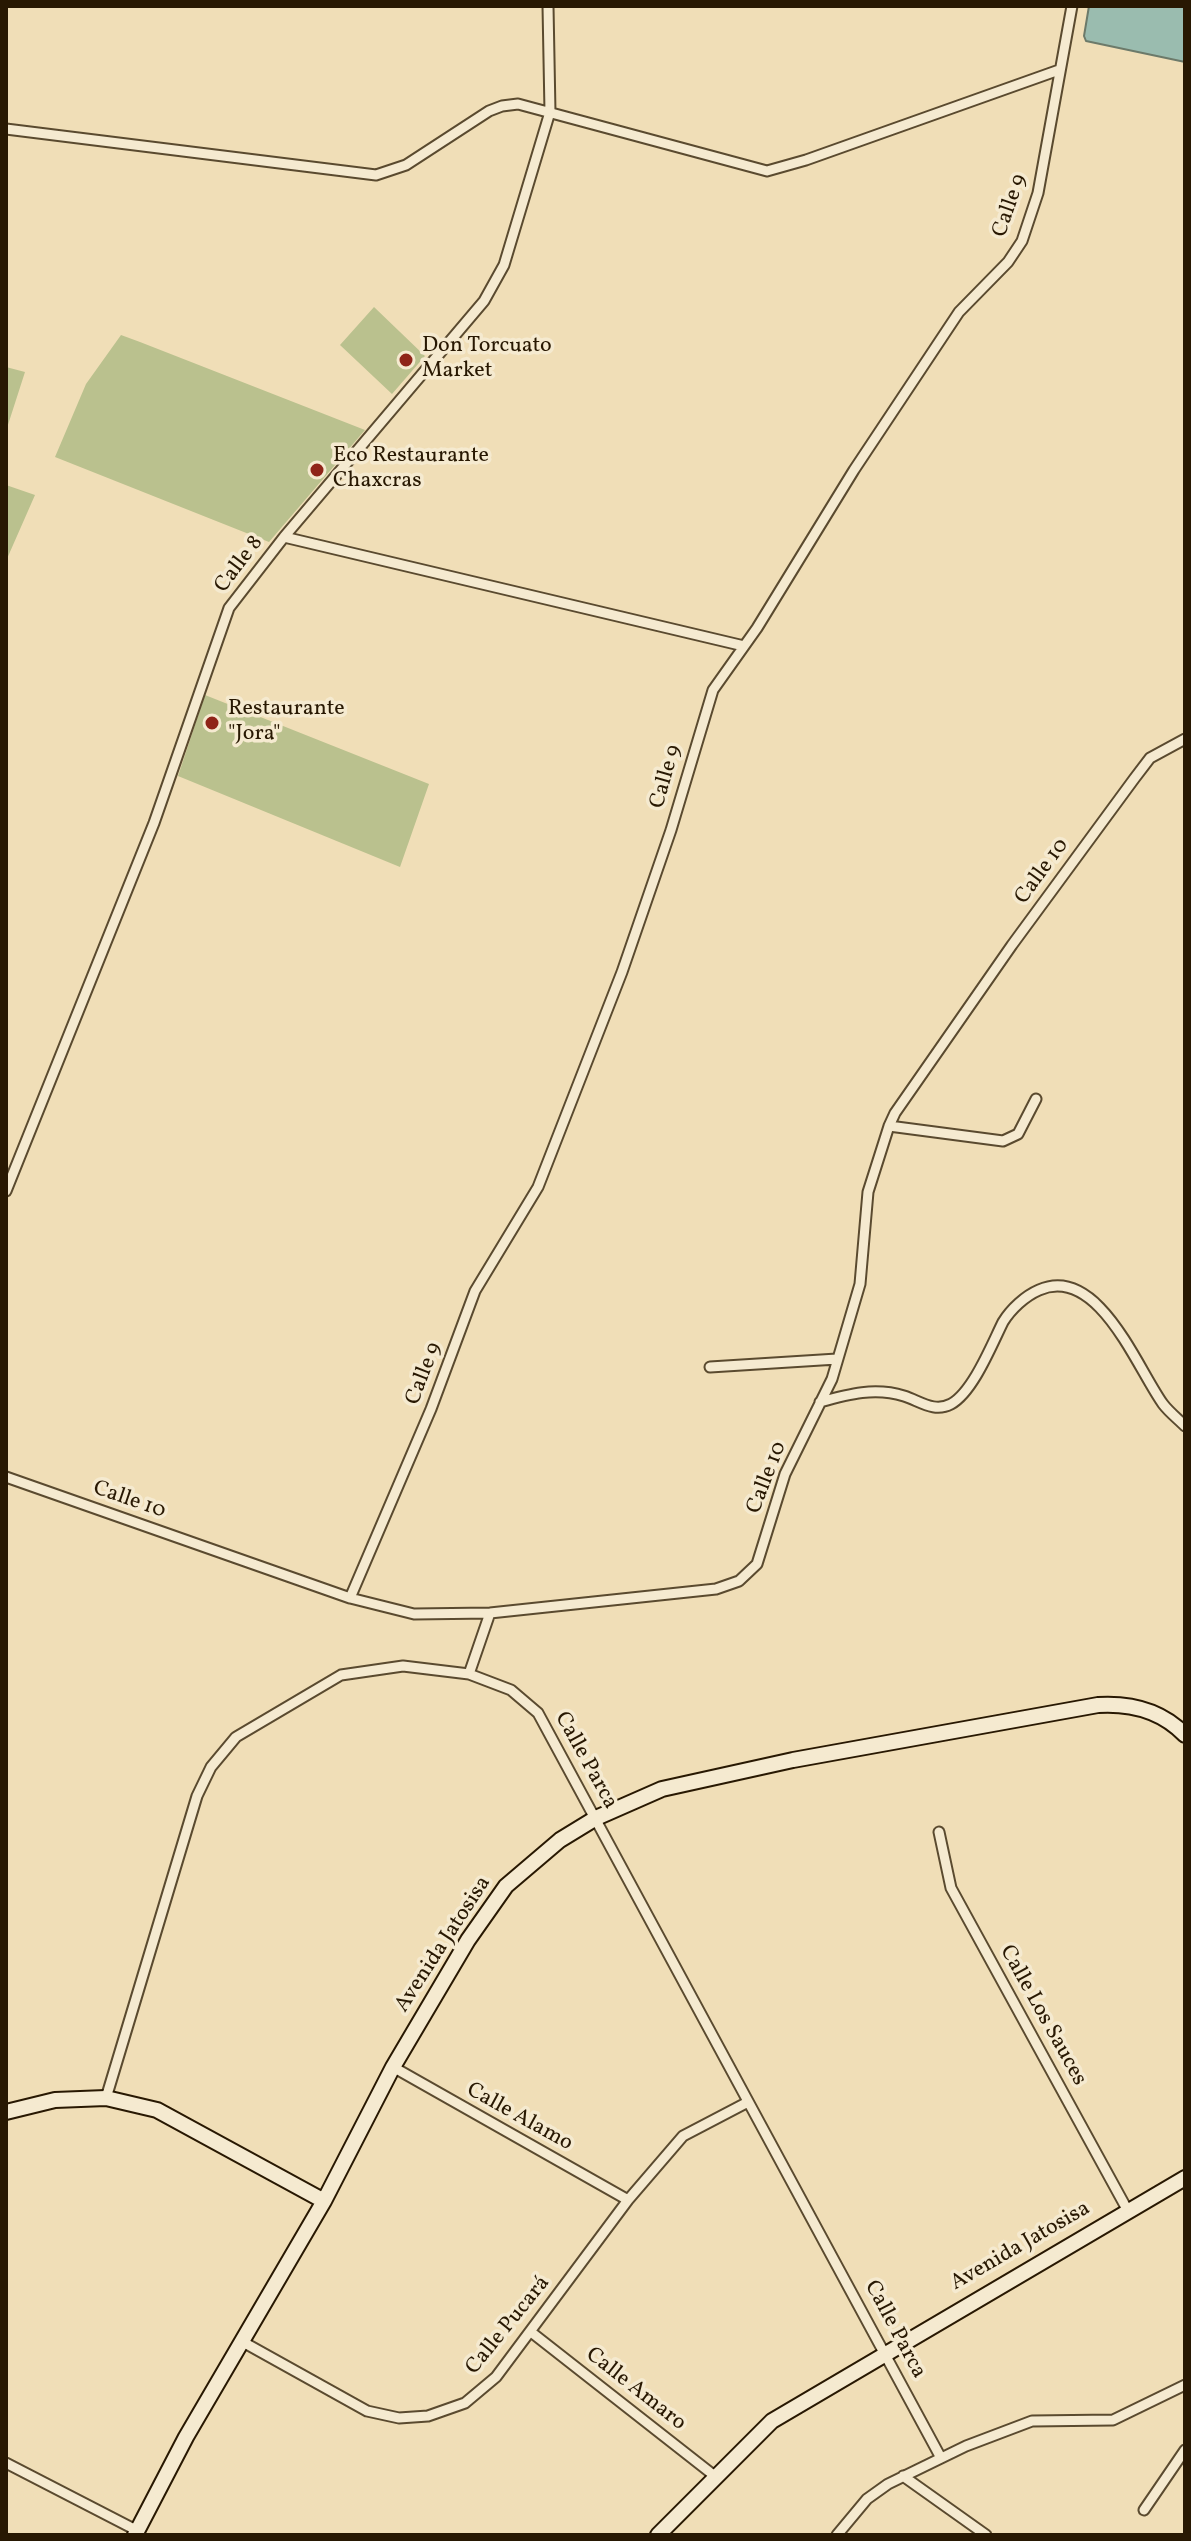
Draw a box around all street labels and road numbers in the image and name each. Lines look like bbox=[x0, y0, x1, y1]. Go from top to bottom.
street label: Calle 9 bbox=[988, 171, 1034, 241]
street label: Calle 8 bbox=[210, 531, 270, 599]
street label: Calle 9 bbox=[645, 742, 689, 812]
street label: Calle 10 bbox=[1010, 834, 1076, 910]
street label: Calle 9 bbox=[401, 1339, 449, 1409]
street label: Calle 10 bbox=[742, 1438, 794, 1518]
street label: Calle 10 bbox=[89, 1476, 169, 1526]
street label: Calle Parca bbox=[548, 1708, 622, 1814]
street label: Avenida Jatosisa bbox=[390, 1872, 498, 2018]
street label: Calle Los Sauces bbox=[993, 1941, 1091, 2091]
street label: Calle Alamo bbox=[461, 2078, 577, 2158]
street label: Avenida Jatosisa bbox=[946, 2196, 1096, 2298]
street label: Calle Pucará bbox=[461, 2271, 557, 2381]
street label: Calle Parca bbox=[857, 2277, 931, 2383]
street label: Calle Amaro bbox=[580, 2343, 690, 2437]

